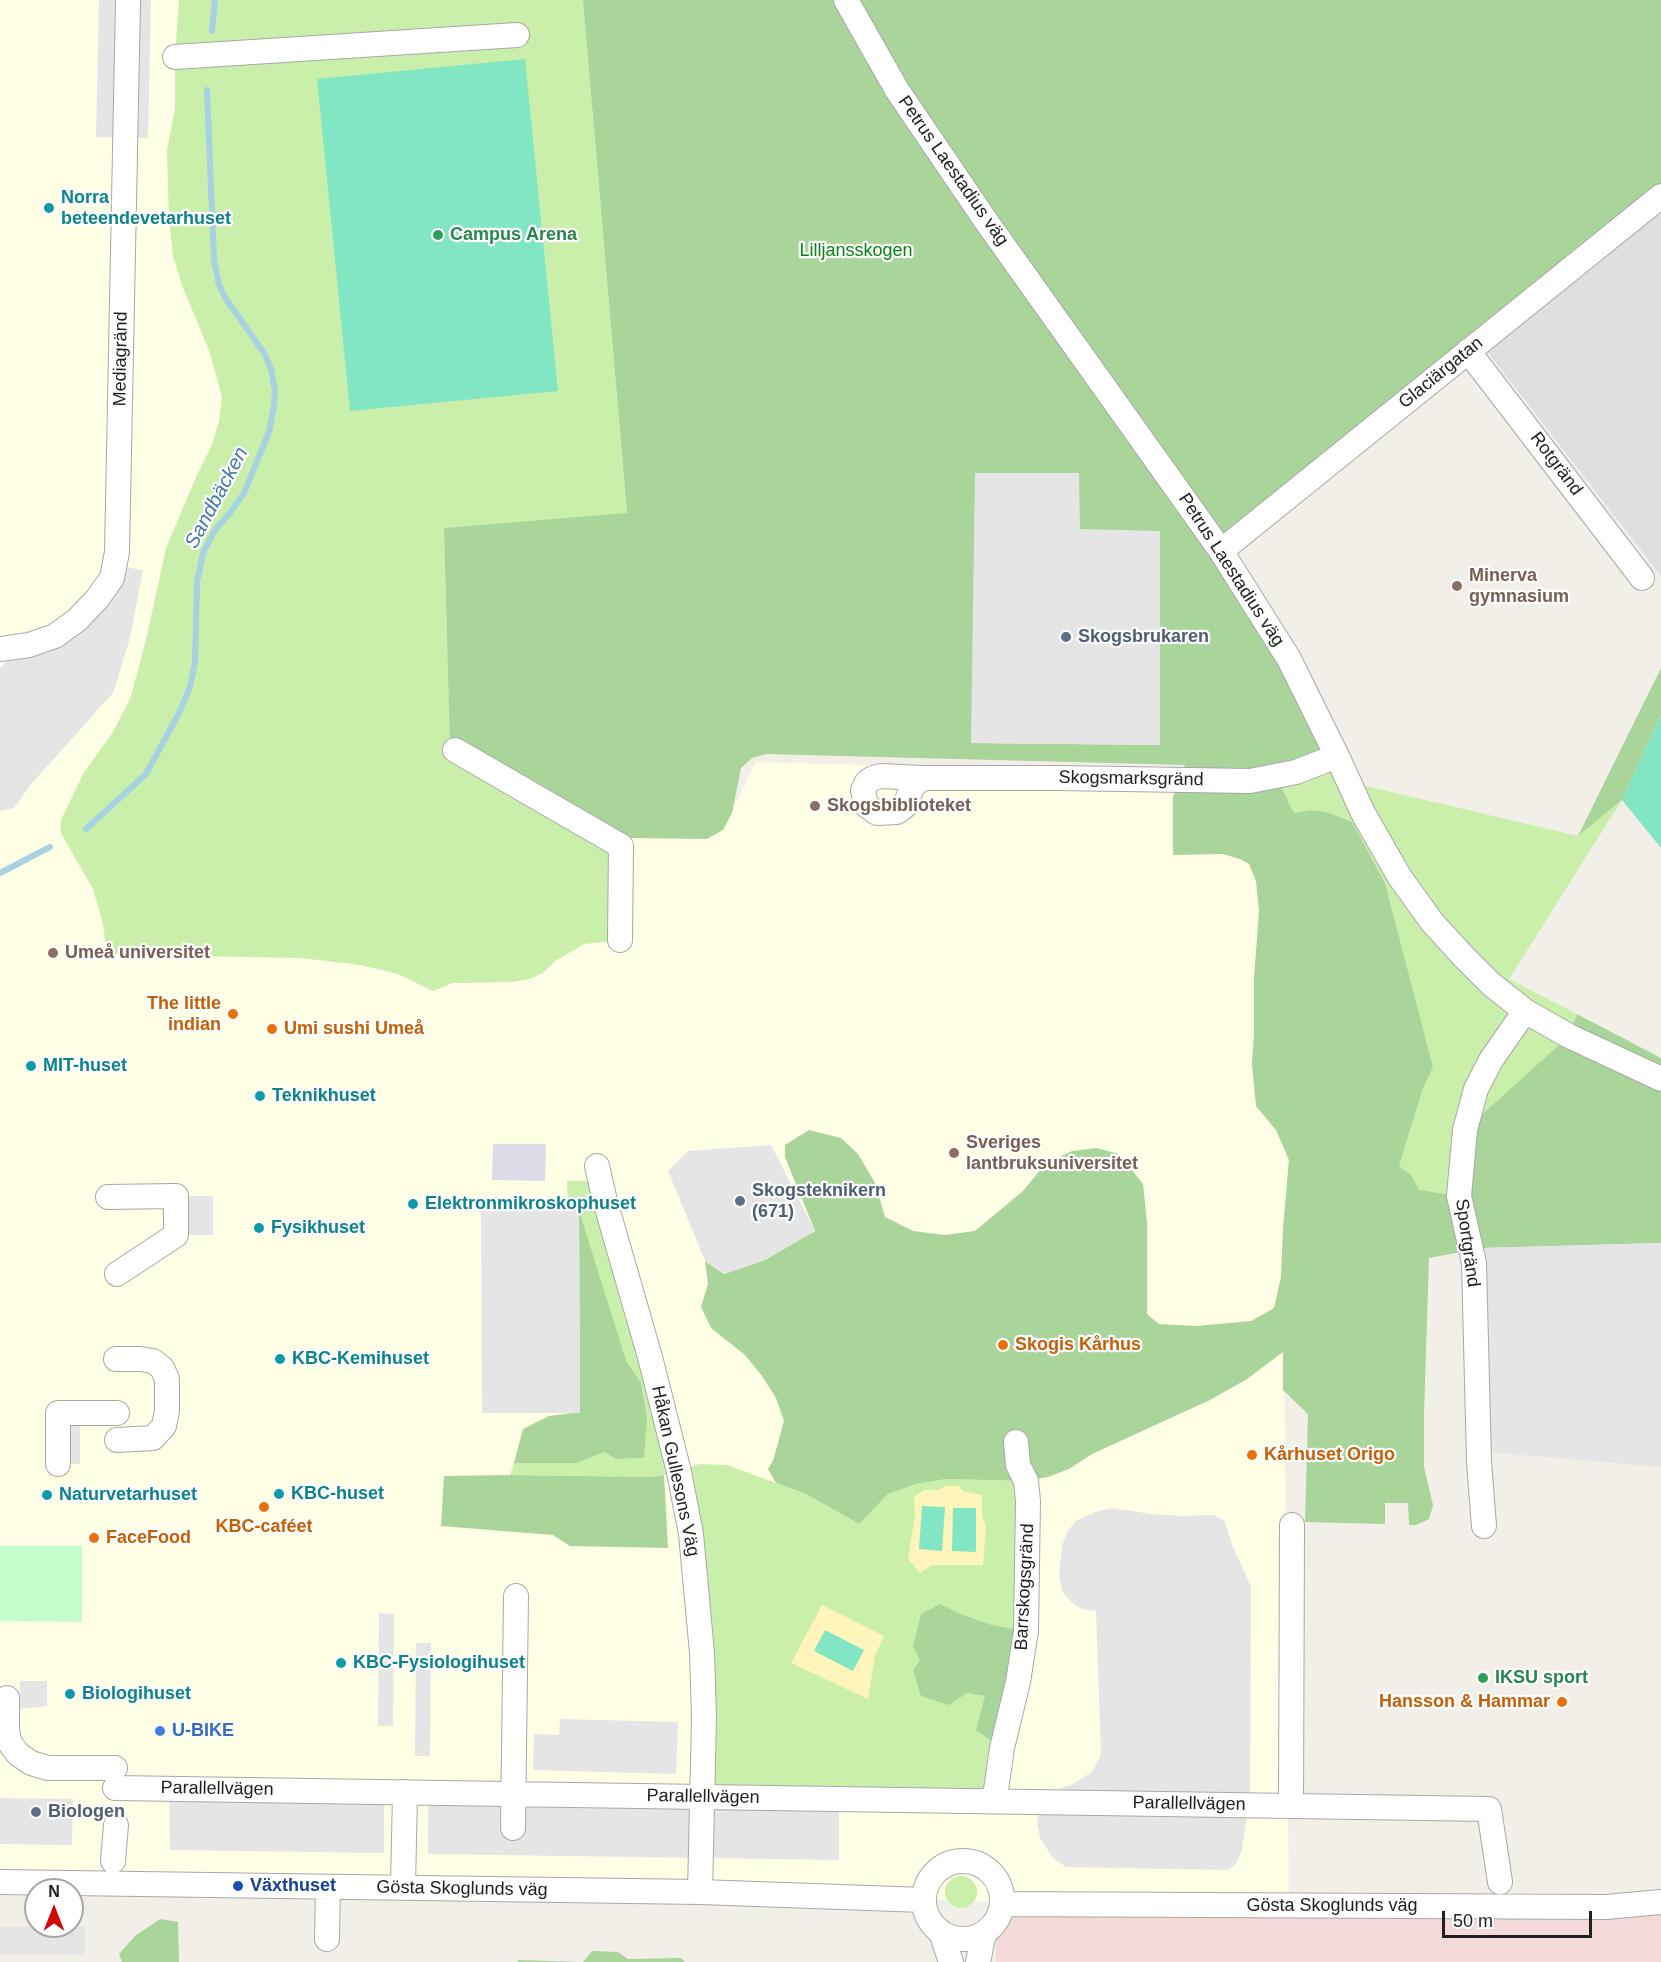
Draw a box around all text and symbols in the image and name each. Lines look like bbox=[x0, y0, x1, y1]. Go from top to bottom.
street label: Petrus Laestadius väg bbox=[893, 92, 1013, 250]
place label: Norra beteendevetarhuset bbox=[61, 187, 231, 230]
marker: Norra beteendevetarhuset bbox=[42, 201, 56, 215]
place label: Campus Arena bbox=[450, 224, 577, 246]
marker: Campus Arena bbox=[431, 228, 445, 242]
park label: Lilljansskogen bbox=[799, 240, 913, 262]
street label: Mediagränd bbox=[109, 311, 133, 407]
street label: Glaciärgatan bbox=[1395, 332, 1487, 414]
street label: Rotgränd bbox=[1525, 428, 1587, 500]
water label: Sandbäcken bbox=[180, 443, 254, 553]
street label: Petrus Laestadius väg bbox=[1173, 489, 1289, 651]
place label: Minerva gymnasium bbox=[1469, 565, 1569, 608]
marker: Minerva gymnasium bbox=[1450, 579, 1464, 593]
place label: Skogsbrukaren bbox=[1078, 626, 1209, 648]
marker: Skogsbrukaren bbox=[1059, 630, 1073, 644]
street label: Skogsmarksgränd bbox=[1058, 767, 1204, 791]
place label: Skogsbiblioteket bbox=[827, 795, 971, 817]
marker: Skogsbiblioteket bbox=[808, 799, 822, 813]
place label: Umeå universitet bbox=[65, 942, 210, 964]
marker: Umeå universitet bbox=[46, 946, 60, 960]
place label: The little indian bbox=[147, 993, 221, 1036]
marker: The little indian bbox=[226, 1007, 240, 1021]
place label: Umi sushi Umeå bbox=[284, 1018, 424, 1040]
marker: Umi sushi Umeå bbox=[265, 1022, 279, 1036]
place label: MIT-huset bbox=[43, 1055, 127, 1077]
marker: MIT-huset bbox=[24, 1059, 38, 1073]
place label: Teknikhuset bbox=[272, 1085, 376, 1107]
marker: Teknikhuset bbox=[253, 1089, 267, 1103]
place label: Sveriges lantbruksuniversitet bbox=[966, 1132, 1138, 1174]
marker: Sveriges lantbruksuniversitet bbox=[947, 1146, 961, 1160]
place label: Skogsteknikern (671) bbox=[752, 1180, 886, 1222]
place label: Elektronmikroskophuset bbox=[425, 1193, 636, 1215]
marker: Skogsteknikern (671) bbox=[733, 1194, 747, 1208]
marker: Elektronmikroskophuset bbox=[406, 1197, 420, 1211]
street label: Sportgränd bbox=[1450, 1197, 1484, 1289]
place label: Fysikhuset bbox=[271, 1217, 365, 1239]
marker: Fysikhuset bbox=[252, 1221, 266, 1235]
place label: Skogis Kårhus bbox=[1015, 1334, 1141, 1356]
marker: Skogis Kårhus bbox=[996, 1338, 1010, 1352]
place label: KBC-Kemihuset bbox=[292, 1348, 429, 1370]
marker: KBC-Kemihuset bbox=[273, 1352, 287, 1366]
street label: Håkan Gullesons Väg bbox=[646, 1384, 704, 1558]
place label: Kårhuset Origo bbox=[1264, 1444, 1395, 1466]
marker: Kårhuset Origo bbox=[1245, 1448, 1259, 1462]
place label: KBC-huset bbox=[291, 1483, 384, 1505]
place label: Naturvetarhuset bbox=[59, 1484, 197, 1506]
marker: KBC-huset bbox=[272, 1487, 286, 1501]
marker: Naturvetarhuset bbox=[40, 1488, 54, 1502]
marker: KBC-caféet bbox=[257, 1500, 271, 1514]
place label: KBC-caféet bbox=[215, 1516, 313, 1538]
street label: Barrskogsgränd bbox=[1011, 1523, 1039, 1651]
place label: FaceFood bbox=[106, 1527, 191, 1549]
marker: FaceFood bbox=[87, 1531, 101, 1545]
place label: KBC-Fysiologihuset bbox=[353, 1652, 525, 1674]
marker: KBC-Fysiologihuset bbox=[334, 1656, 348, 1670]
place label: IKSU sport bbox=[1495, 1667, 1588, 1689]
marker: IKSU sport bbox=[1476, 1671, 1490, 1685]
place label: Biologihuset bbox=[82, 1683, 191, 1705]
marker: Biologihuset bbox=[63, 1687, 77, 1701]
place label: Hansson & Hammar bbox=[1379, 1691, 1550, 1713]
marker: Hansson & Hammar bbox=[1555, 1695, 1569, 1709]
place label: U-BIKE bbox=[172, 1720, 234, 1742]
marker: U-BIKE bbox=[153, 1724, 167, 1738]
street label: Parallellvägen bbox=[160, 1777, 274, 1801]
street label: Parallellvägen bbox=[646, 1785, 760, 1809]
street label: Parallellvägen bbox=[1132, 1792, 1246, 1816]
place label: Biologen bbox=[48, 1801, 125, 1823]
marker: Biologen bbox=[29, 1805, 43, 1819]
place label: Växthuset bbox=[250, 1875, 336, 1897]
street label: Gösta Skoglunds väg bbox=[376, 1877, 548, 1901]
north arrow bbox=[24, 1878, 84, 1938]
marker: Växthuset bbox=[231, 1879, 245, 1893]
text: N bbox=[48, 1883, 60, 1900]
street label: Gösta Skoglunds väg bbox=[1246, 1895, 1418, 1917]
scale bar bbox=[1445, 1899, 1595, 1937]
text: 50 m bbox=[1453, 1911, 1493, 1931]

